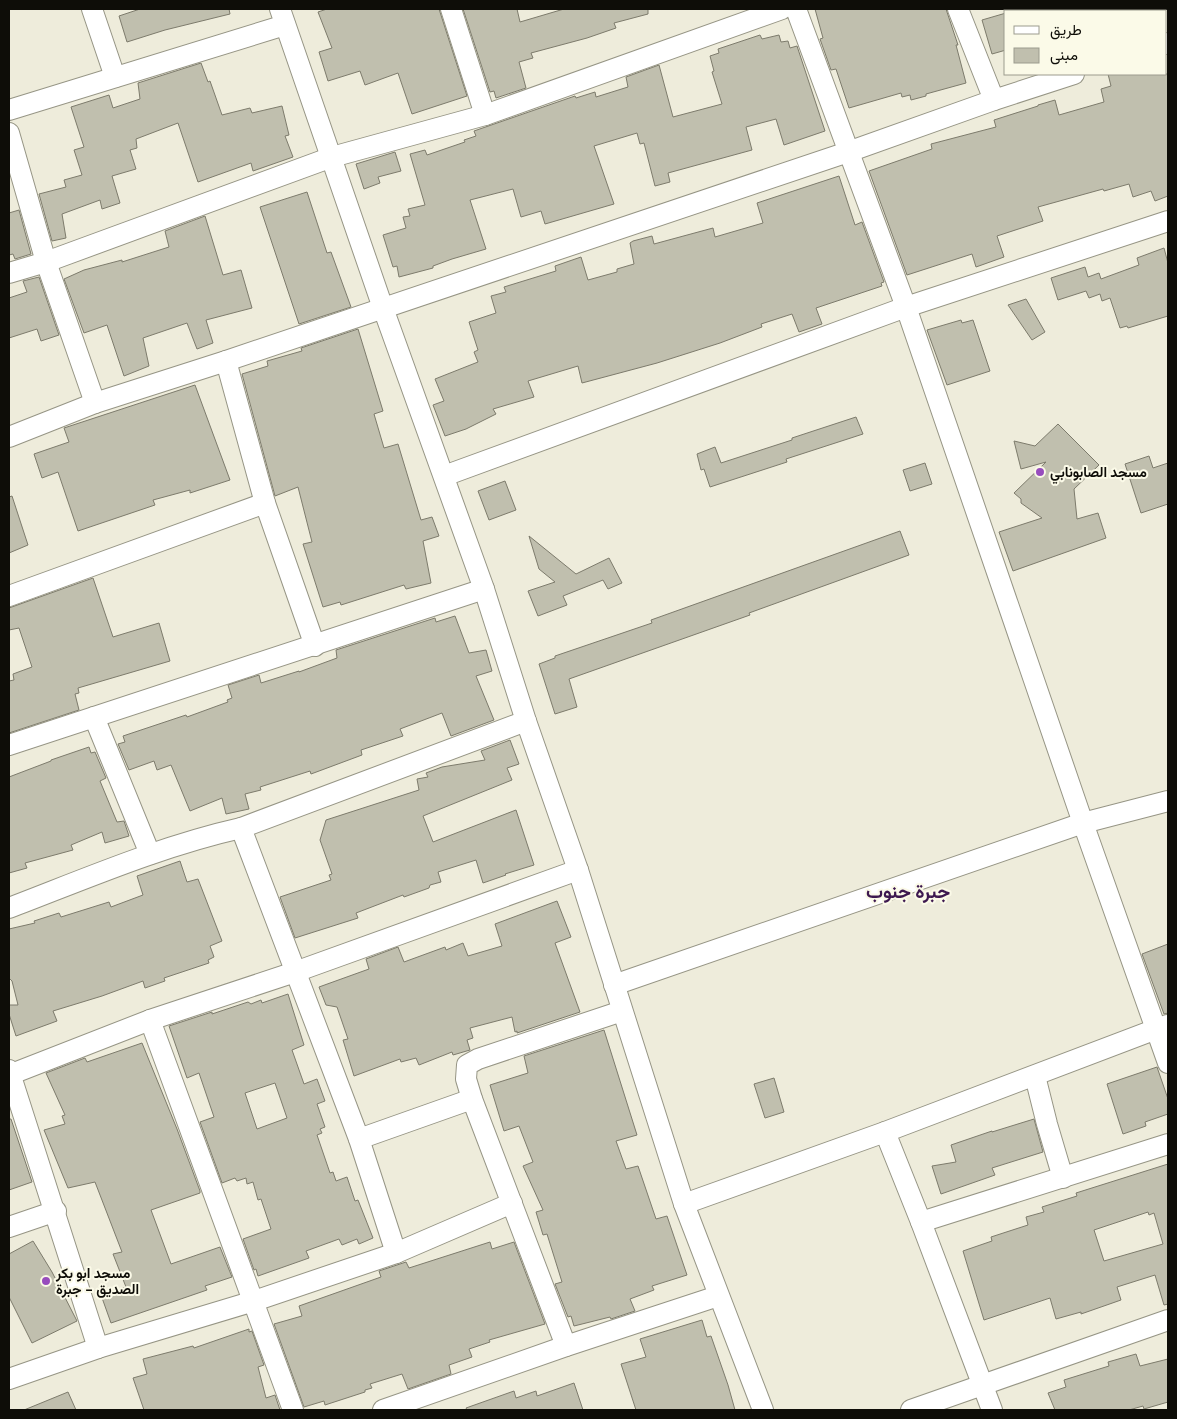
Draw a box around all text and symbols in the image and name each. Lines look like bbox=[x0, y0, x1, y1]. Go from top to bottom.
legend bbox=[1004, 10, 1167, 75]
text: طريق bbox=[1050, 20, 1082, 40]
text: مبنى bbox=[1050, 45, 1078, 65]
place label: مسجد الصابونابي bbox=[1050, 463, 1147, 484]
marker: مسجد الصابونابي bbox=[1034, 466, 1046, 478]
district label: جبرة جنوب bbox=[866, 879, 950, 904]
place label: مسجد ابو بكر الصديق - جبرة bbox=[55, 1264, 139, 1298]
marker: مسجد ابو بكر الصديق - جبرة bbox=[40, 1275, 52, 1287]

